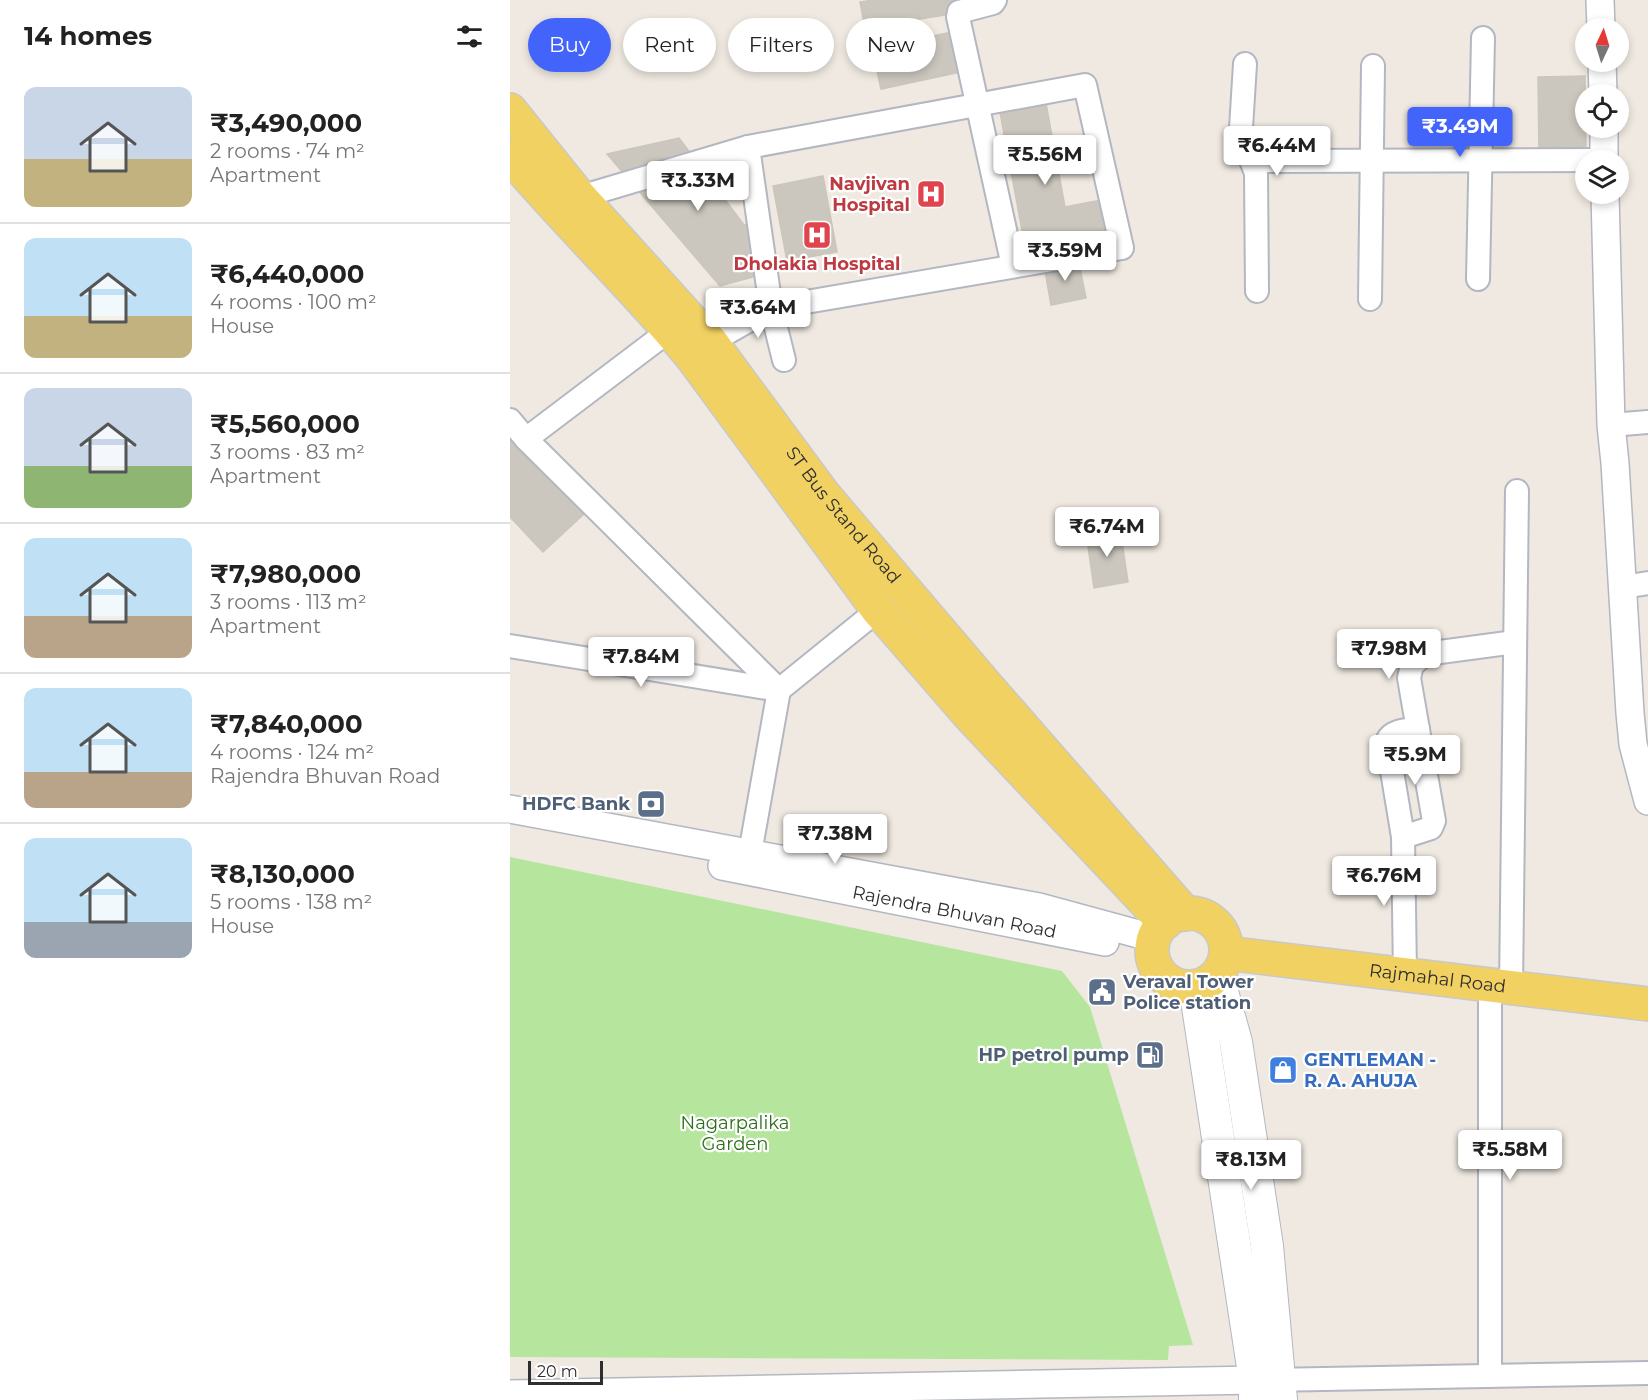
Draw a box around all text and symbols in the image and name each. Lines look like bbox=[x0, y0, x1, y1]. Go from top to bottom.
chip: Buy bbox=[528, 18, 611, 72]
chip: Rent bbox=[623, 18, 716, 72]
chip: Filters bbox=[728, 18, 834, 72]
chip: New bbox=[846, 18, 936, 72]
north arrow bbox=[1575, 18, 1629, 72]
map controls bbox=[1575, 18, 1629, 204]
text: 14 homes bbox=[24, 20, 152, 52]
icon: filters bbox=[453, 20, 486, 53]
button: locate bbox=[1575, 84, 1629, 138]
text: ₹3,490,000 bbox=[210, 107, 362, 139]
pin: ₹3.49M bbox=[1411, 107, 1509, 158]
icon: home bbox=[72, 111, 144, 183]
text: ₹3.49M bbox=[1421, 114, 1499, 138]
pin: ₹6.44M bbox=[1228, 126, 1326, 177]
text: ₹6.44M bbox=[1238, 133, 1316, 157]
pin: ₹5.56M bbox=[996, 135, 1094, 186]
text: 2 rooms · 74 m² bbox=[210, 139, 365, 163]
text: ₹5.56M bbox=[1007, 142, 1083, 166]
button: layers bbox=[1575, 150, 1629, 204]
pin: ₹3.33M bbox=[649, 161, 747, 212]
text: Apartment bbox=[210, 163, 321, 187]
text: ₹3.33M bbox=[661, 168, 735, 192]
place label: Navjivan Hospital bbox=[829, 173, 910, 216]
hospital icon: Navjivan Hospital bbox=[915, 178, 947, 210]
hospital icon: Dholakia Hospital bbox=[801, 219, 833, 251]
pin: ₹3.59M bbox=[1016, 231, 1114, 282]
text: ₹3.59M bbox=[1027, 238, 1103, 262]
place label: Dholakia Hospital bbox=[734, 253, 900, 275]
text: ₹6,440,000 bbox=[210, 258, 365, 290]
icon: home bbox=[72, 262, 144, 334]
pin: ₹3.64M bbox=[709, 288, 807, 339]
text: 4 rooms · 100 m² bbox=[210, 290, 377, 314]
text: ₹3.64M bbox=[720, 295, 796, 319]
text: House bbox=[210, 314, 274, 338]
text: ₹5,560,000 bbox=[210, 408, 360, 440]
icon: home bbox=[72, 412, 144, 484]
text: 3 rooms · 83 m² bbox=[210, 440, 365, 464]
street label: ST Bus Stand Road bbox=[781, 442, 905, 588]
text: Apartment bbox=[210, 464, 321, 488]
pin: ₹6.74M bbox=[1058, 507, 1156, 558]
text: ₹6.74M bbox=[1069, 514, 1145, 538]
text: ₹7,980,000 bbox=[210, 558, 361, 590]
icon: home bbox=[72, 562, 144, 634]
text: 3 rooms · 113 m² bbox=[210, 590, 367, 614]
text: Apartment bbox=[210, 614, 321, 638]
pin: ₹7.98M bbox=[1340, 629, 1438, 680]
text: ₹7.98M bbox=[1351, 636, 1427, 660]
pin: ₹7.84M bbox=[592, 637, 690, 688]
text: ₹7.84M bbox=[602, 644, 680, 668]
text: ₹7,840,000 bbox=[210, 708, 363, 740]
icon: home bbox=[72, 712, 144, 784]
pin: ₹5.9M bbox=[1373, 735, 1457, 786]
text: 4 rooms · 124 m² bbox=[210, 740, 374, 764]
text: ₹5.9M bbox=[1383, 742, 1447, 766]
text: Rajendra Bhuvan Road bbox=[210, 764, 440, 788]
bank icon: HDFC Bank bbox=[635, 788, 667, 820]
place label: HDFC Bank bbox=[522, 793, 630, 815]
pin: ₹7.38M bbox=[786, 814, 884, 865]
text: ₹7.38M bbox=[797, 821, 873, 845]
pin: ₹6.76M bbox=[1335, 856, 1433, 907]
text: ₹8,130,000 bbox=[210, 858, 355, 890]
icon: home bbox=[72, 862, 144, 934]
text: ₹6.76M bbox=[1346, 863, 1422, 887]
street label: Rajendra Bhuvan Road bbox=[851, 881, 1058, 943]
text: 5 rooms · 138 m² bbox=[210, 890, 372, 914]
text: House bbox=[210, 914, 274, 938]
street label: Rajmahal Road bbox=[1368, 959, 1507, 998]
place label: Veraval Tower Police station bbox=[1122, 971, 1254, 1014]
public building icon: Veraval Tower Police station bbox=[1086, 976, 1118, 1008]
fuel station icon: HP petrol pump bbox=[1134, 1039, 1166, 1071]
place label: HP petrol pump bbox=[979, 1044, 1129, 1066]
place label: GENTLEMAN - R. A. AHUJA bbox=[1304, 1049, 1436, 1092]
shop icon: GENTLEMAN - R. A. AHUJA bbox=[1267, 1054, 1299, 1086]
park label: Nagarpalika Garden bbox=[681, 1112, 789, 1155]
pin: ₹5.58M bbox=[1461, 1130, 1559, 1181]
text: ₹5.58M bbox=[1472, 1137, 1548, 1161]
pin: ₹8.13M bbox=[1202, 1140, 1300, 1191]
text: ₹8.13M bbox=[1215, 1147, 1287, 1171]
scale bar bbox=[528, 1358, 603, 1386]
text: 20 m bbox=[537, 1362, 578, 1381]

